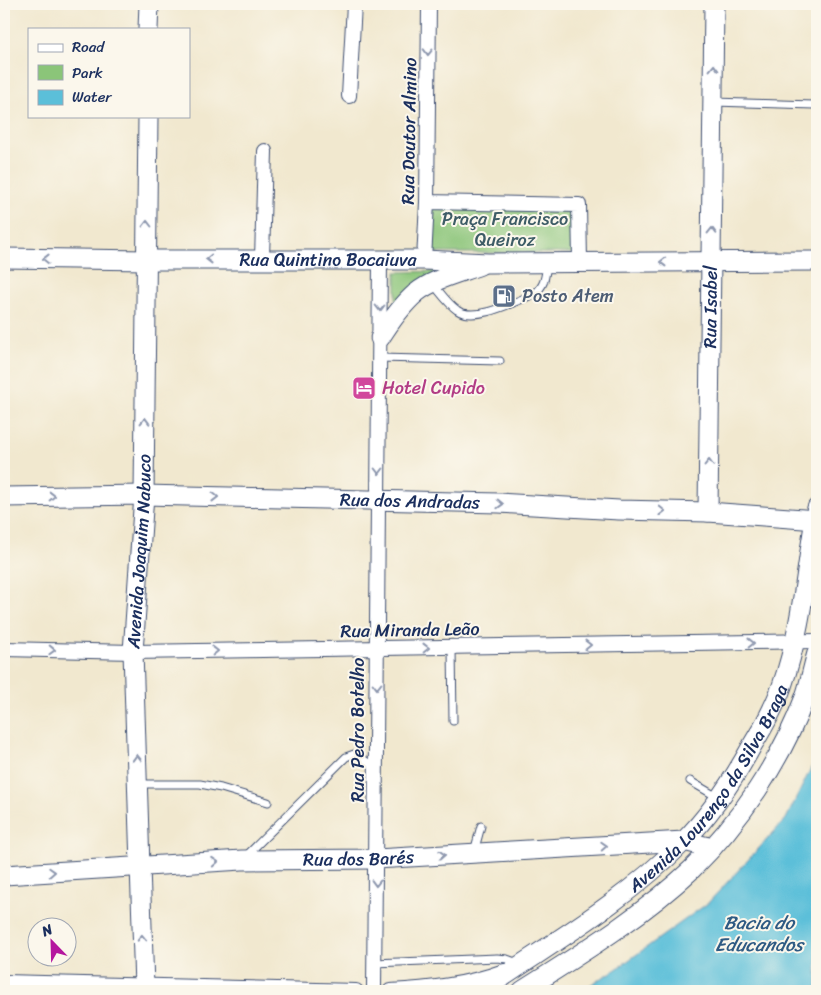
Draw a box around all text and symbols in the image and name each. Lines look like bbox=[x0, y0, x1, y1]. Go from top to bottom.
legend bbox=[28, 28, 190, 118]
text: Road bbox=[72, 34, 105, 60]
one-way arrow bbox=[423, 49, 434, 57]
street label: Rua Doutor Almino bbox=[392, 57, 426, 205]
text: Park bbox=[72, 60, 103, 86]
one-way arrow bbox=[709, 64, 719, 72]
text: Water bbox=[72, 84, 112, 110]
park label: Praça Francisco Queiroz bbox=[442, 203, 568, 256]
one-way arrow bbox=[142, 220, 152, 228]
one-way arrow bbox=[707, 226, 717, 234]
street label: Rua Quintino Bocaiuva bbox=[239, 244, 418, 276]
one-way arrow bbox=[42, 253, 50, 264]
one-way arrow bbox=[205, 254, 213, 265]
one-way arrow bbox=[658, 257, 666, 267]
street label: Rua Isabel bbox=[694, 265, 727, 349]
place label: Posto Atem bbox=[522, 280, 614, 312]
fuel station icon: Posto Atem bbox=[491, 283, 517, 309]
one-way arrow bbox=[375, 304, 385, 312]
place label: Hotel Cupido bbox=[382, 372, 485, 404]
hotel icon: Hotel Cupido bbox=[351, 375, 377, 401]
one-way arrow bbox=[140, 417, 150, 425]
street label: Avenida Joaquim Nabuco bbox=[117, 454, 160, 651]
one-way arrow bbox=[704, 459, 714, 466]
one-way arrow bbox=[374, 467, 384, 475]
street label: Rua dos Andradas bbox=[340, 483, 481, 519]
one-way arrow bbox=[49, 491, 57, 501]
one-way arrow bbox=[211, 491, 219, 502]
one-way arrow bbox=[496, 498, 504, 509]
one-way arrow bbox=[658, 506, 666, 516]
street label: Rua Miranda Leão bbox=[340, 613, 480, 647]
one-way arrow bbox=[747, 637, 755, 648]
one-way arrow bbox=[584, 640, 592, 651]
one-way arrow bbox=[422, 643, 430, 653]
one-way arrow bbox=[49, 645, 57, 656]
one-way arrow bbox=[212, 646, 219, 656]
street label: Rua Pedro Botelho bbox=[342, 658, 374, 802]
street label: Avenida Lourenço da Silva Braga bbox=[620, 680, 797, 901]
one-way arrow bbox=[372, 682, 382, 690]
one-way arrow bbox=[131, 754, 142, 762]
street label: Rua dos Barés bbox=[303, 841, 416, 876]
one-way arrow bbox=[601, 841, 609, 852]
one-way arrow bbox=[438, 850, 446, 861]
one-way arrow bbox=[211, 857, 219, 868]
one-way arrow bbox=[49, 867, 57, 878]
one-way arrow bbox=[370, 879, 381, 887]
water label: Bacia do Educandos bbox=[715, 906, 805, 961]
text: N bbox=[37, 917, 57, 944]
north arrow bbox=[28, 918, 78, 968]
one-way arrow bbox=[137, 934, 148, 942]

